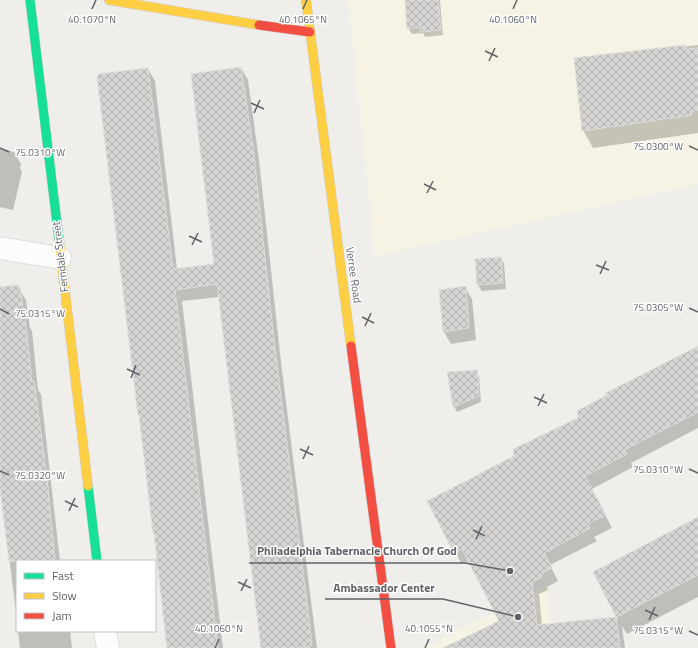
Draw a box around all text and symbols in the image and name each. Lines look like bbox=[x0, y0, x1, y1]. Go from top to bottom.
text: 40.1070°N bbox=[68, 12, 116, 27]
text: 40.1065°N bbox=[279, 12, 327, 27]
text: 40.1060°N bbox=[489, 12, 537, 27]
text: 75.0300°W bbox=[633, 139, 683, 154]
text: 75.0310°W bbox=[15, 145, 65, 160]
street label: Ferndale Street bbox=[48, 221, 72, 293]
street label: Verree Road bbox=[342, 246, 366, 304]
text: 75.0305°W bbox=[633, 300, 683, 315]
text: 75.0315°W bbox=[15, 306, 65, 321]
text: 75.0310°W bbox=[633, 462, 683, 477]
text: 75.0320°W bbox=[15, 468, 65, 483]
callout: Philadelphia Tabernacle Church Of God bbox=[249, 539, 465, 563]
text: Philadelphia Tabernacle Church Of God bbox=[257, 541, 457, 560]
legend bbox=[16, 560, 156, 632]
text: Fast bbox=[52, 566, 75, 585]
callout: Ambassador Center bbox=[325, 575, 443, 599]
text: Ambassador Center bbox=[333, 578, 435, 597]
text: Slow bbox=[52, 586, 77, 605]
text: Jam bbox=[52, 606, 72, 625]
text: 40.1060°N bbox=[195, 621, 243, 636]
text: 40.1055°N bbox=[405, 621, 453, 636]
text: 75.0315°W bbox=[633, 623, 683, 638]

